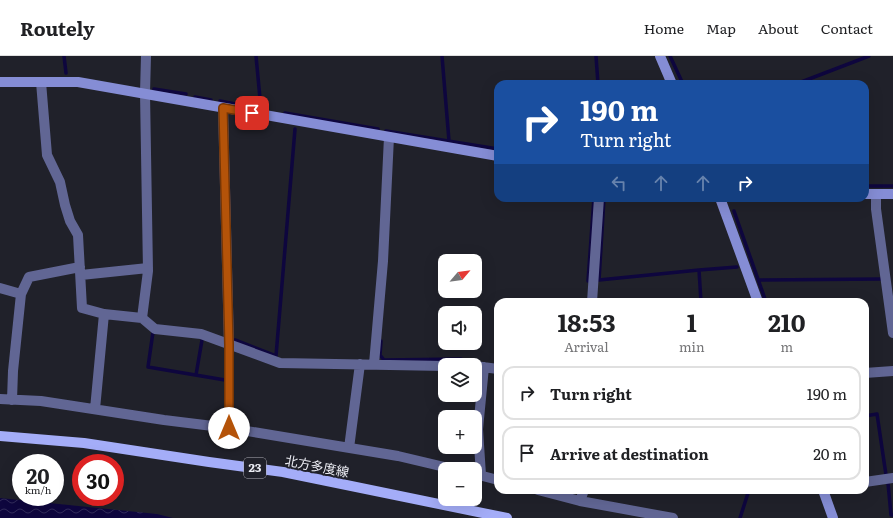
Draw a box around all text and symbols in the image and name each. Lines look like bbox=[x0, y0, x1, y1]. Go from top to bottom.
text: Routely bbox=[20, 14, 95, 42]
text: Home bbox=[644, 18, 684, 38]
text: Map bbox=[706, 18, 736, 38]
text: About bbox=[758, 18, 799, 38]
text: Contact bbox=[821, 18, 873, 38]
text: 190 m bbox=[580, 88, 658, 130]
pin bbox=[235, 96, 269, 130]
icon: right bbox=[514, 96, 566, 148]
icon: arrive bbox=[241, 102, 263, 124]
text: Turn right bbox=[580, 126, 671, 153]
icon: left bbox=[608, 172, 630, 194]
icon: ahead bbox=[650, 172, 672, 194]
icon: ahead bbox=[692, 172, 714, 194]
icon: right bbox=[734, 172, 756, 194]
north arrow bbox=[438, 254, 482, 298]
map controls bbox=[438, 254, 482, 506]
text: 18:53 bbox=[557, 304, 616, 339]
text: 1 bbox=[687, 304, 697, 339]
text: 210 bbox=[768, 304, 806, 339]
button: sound bbox=[438, 306, 482, 350]
text: Arrival bbox=[564, 337, 609, 356]
text: min bbox=[679, 337, 705, 356]
text: m bbox=[780, 337, 793, 356]
button: layers bbox=[438, 358, 482, 402]
icon: right bbox=[516, 382, 538, 404]
text: Turn right bbox=[550, 382, 632, 405]
text: 190 m bbox=[807, 382, 847, 405]
position arrow bbox=[208, 407, 250, 449]
button: + bbox=[438, 410, 482, 454]
icon: arrive bbox=[516, 442, 538, 464]
text: Arrive at destination bbox=[550, 442, 709, 465]
text: 20 m bbox=[813, 442, 847, 465]
street label: 北方多度線 bbox=[283, 450, 351, 481]
speed limit sign: 30 bbox=[72, 454, 124, 506]
road number: 23 bbox=[244, 458, 266, 478]
text: 20 bbox=[26, 460, 50, 490]
button: − bbox=[438, 462, 482, 506]
text: km/h bbox=[25, 482, 51, 497]

